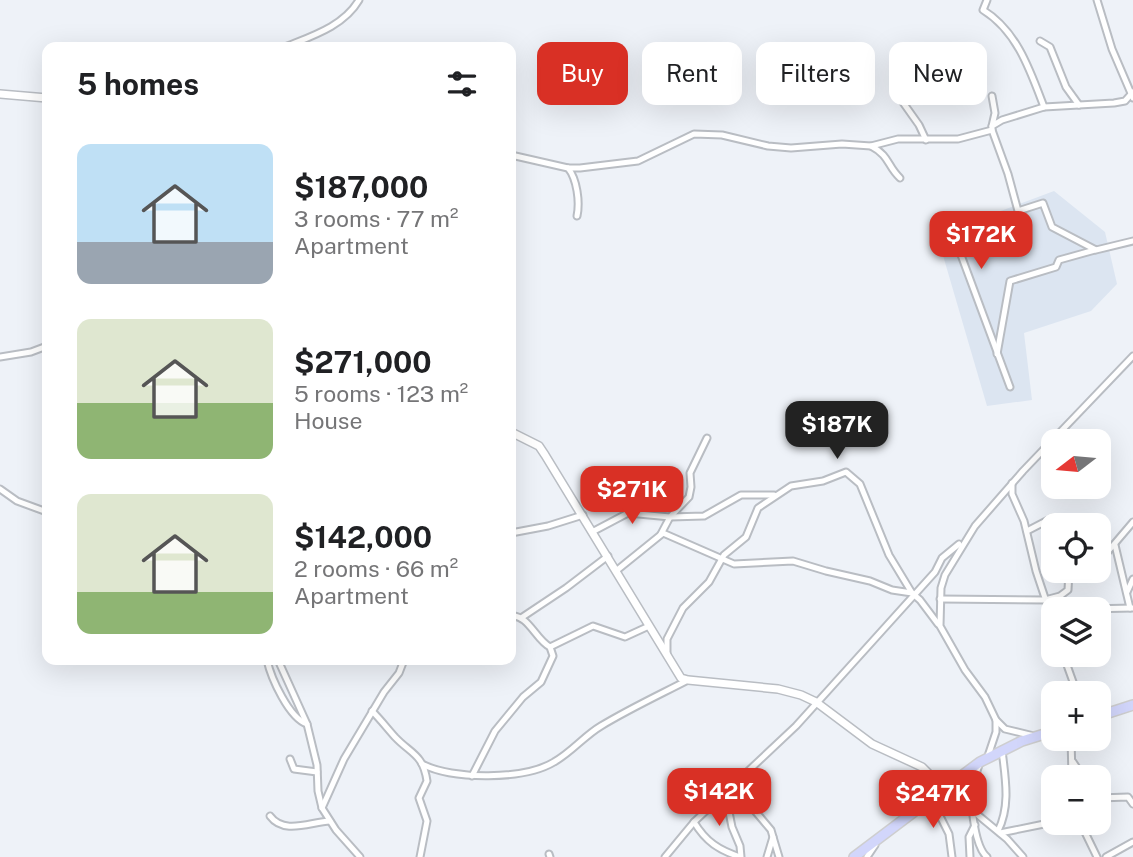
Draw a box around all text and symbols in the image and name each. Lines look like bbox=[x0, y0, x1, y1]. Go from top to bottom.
chip: Buy bbox=[537, 42, 628, 105]
chip: Rent bbox=[642, 42, 742, 105]
chip: Filters bbox=[756, 42, 875, 105]
chip: New bbox=[889, 42, 987, 105]
icon: filters bbox=[443, 65, 481, 103]
text: 5 homes bbox=[77, 66, 199, 102]
text: $187,000 bbox=[294, 169, 428, 205]
icon: home bbox=[133, 172, 217, 256]
text: 3 rooms · 77 m² bbox=[294, 205, 458, 232]
pin: $172K bbox=[932, 212, 1030, 271]
text: $172K bbox=[945, 220, 1017, 247]
text: Apartment bbox=[294, 232, 409, 259]
text: $271,000 bbox=[294, 344, 432, 380]
icon: home bbox=[133, 347, 217, 431]
text: 5 rooms · 123 m² bbox=[294, 380, 468, 407]
pin: $187K bbox=[788, 402, 886, 461]
text: House bbox=[294, 407, 362, 434]
text: $187K bbox=[801, 410, 873, 437]
north arrow bbox=[1041, 429, 1111, 499]
map controls bbox=[1041, 429, 1111, 835]
pin: $271K bbox=[583, 466, 681, 526]
text: $271K bbox=[596, 475, 668, 502]
button: locate bbox=[1041, 513, 1111, 583]
text: $142,000 bbox=[294, 519, 432, 555]
icon: home bbox=[133, 522, 217, 606]
text: 2 rooms · 66 m² bbox=[294, 555, 458, 582]
text: Apartment bbox=[294, 582, 409, 609]
button: layers bbox=[1041, 597, 1111, 667]
button: + bbox=[1041, 681, 1111, 751]
button: − bbox=[1041, 765, 1111, 835]
pin: $142K bbox=[670, 768, 768, 828]
pin: $247K bbox=[884, 770, 982, 830]
text: $142K bbox=[683, 777, 755, 804]
text: $247K bbox=[895, 779, 971, 806]

